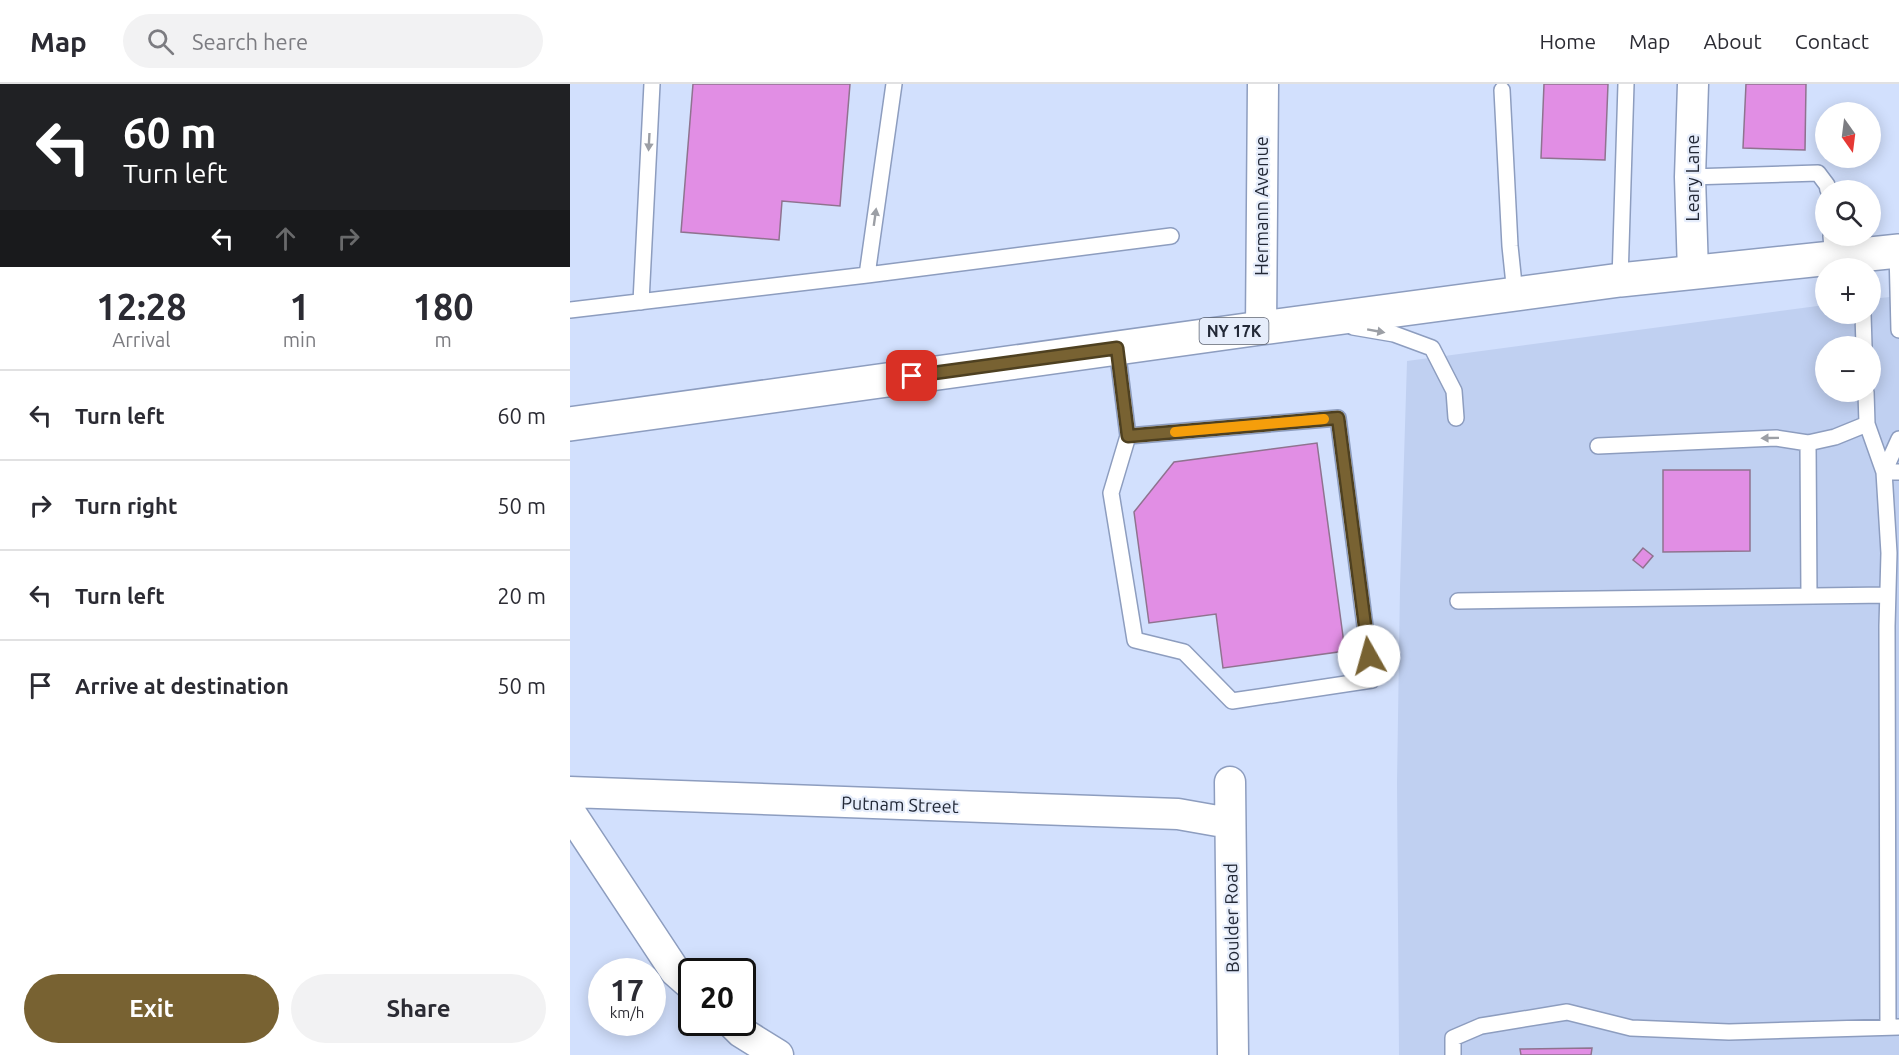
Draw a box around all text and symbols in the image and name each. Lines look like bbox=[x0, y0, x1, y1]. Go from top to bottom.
search box bbox=[123, 14, 543, 68]
icon: search bbox=[144, 25, 177, 58]
text: Map bbox=[30, 26, 87, 57]
text: Search here bbox=[192, 29, 308, 54]
text: Home bbox=[1539, 29, 1596, 53]
text: Map bbox=[1629, 29, 1670, 53]
text: About bbox=[1703, 29, 1762, 53]
text: Contact bbox=[1795, 29, 1869, 53]
north arrow bbox=[1815, 102, 1881, 168]
map controls bbox=[1815, 102, 1881, 402]
icon: left bbox=[24, 108, 102, 186]
text: 60 m bbox=[123, 109, 217, 156]
one-way arrow bbox=[645, 133, 654, 152]
street label: Leary Lane bbox=[1682, 134, 1702, 222]
street label: Hermann Avenue bbox=[1251, 136, 1271, 276]
text: Turn left bbox=[123, 158, 227, 188]
button: search bbox=[1815, 180, 1881, 246]
one-way arrow bbox=[870, 207, 879, 226]
icon: left bbox=[206, 222, 239, 255]
icon: ahead bbox=[269, 222, 302, 255]
icon: right bbox=[332, 222, 365, 255]
button: + bbox=[1815, 258, 1881, 324]
text: 12:28 bbox=[96, 286, 186, 327]
text: 1 bbox=[289, 286, 310, 327]
text: 180 bbox=[413, 286, 474, 327]
road number: NY 17K bbox=[1200, 318, 1268, 344]
one-way arrow bbox=[1366, 326, 1385, 335]
text: Arrival bbox=[112, 328, 171, 351]
text: min bbox=[283, 328, 316, 351]
text: m bbox=[435, 328, 452, 351]
button: − bbox=[1815, 336, 1881, 402]
pin bbox=[886, 350, 937, 401]
icon: arrive bbox=[895, 359, 928, 392]
icon: left bbox=[24, 399, 57, 432]
text: Turn left bbox=[75, 403, 165, 428]
text: 60 m bbox=[497, 403, 546, 428]
one-way arrow bbox=[1760, 433, 1779, 443]
icon: right bbox=[24, 489, 57, 522]
text: Turn right bbox=[75, 493, 177, 518]
text: 50 m bbox=[497, 493, 546, 518]
icon: left bbox=[24, 579, 57, 612]
text: Turn left bbox=[75, 583, 165, 608]
text: 20 m bbox=[497, 583, 546, 608]
position arrow bbox=[1337, 624, 1401, 688]
icon: arrive bbox=[24, 669, 57, 702]
text: Arrive at destination bbox=[75, 673, 289, 698]
text: 50 m bbox=[497, 673, 546, 698]
street label: Putnam Street bbox=[841, 792, 959, 816]
street label: Boulder Road bbox=[1220, 863, 1242, 973]
speed limit sign: 20 bbox=[678, 958, 756, 1036]
text: 17 bbox=[610, 973, 644, 1007]
button: Exit bbox=[24, 974, 279, 1043]
button: Share bbox=[291, 974, 546, 1043]
text: km/h bbox=[610, 1004, 644, 1021]

